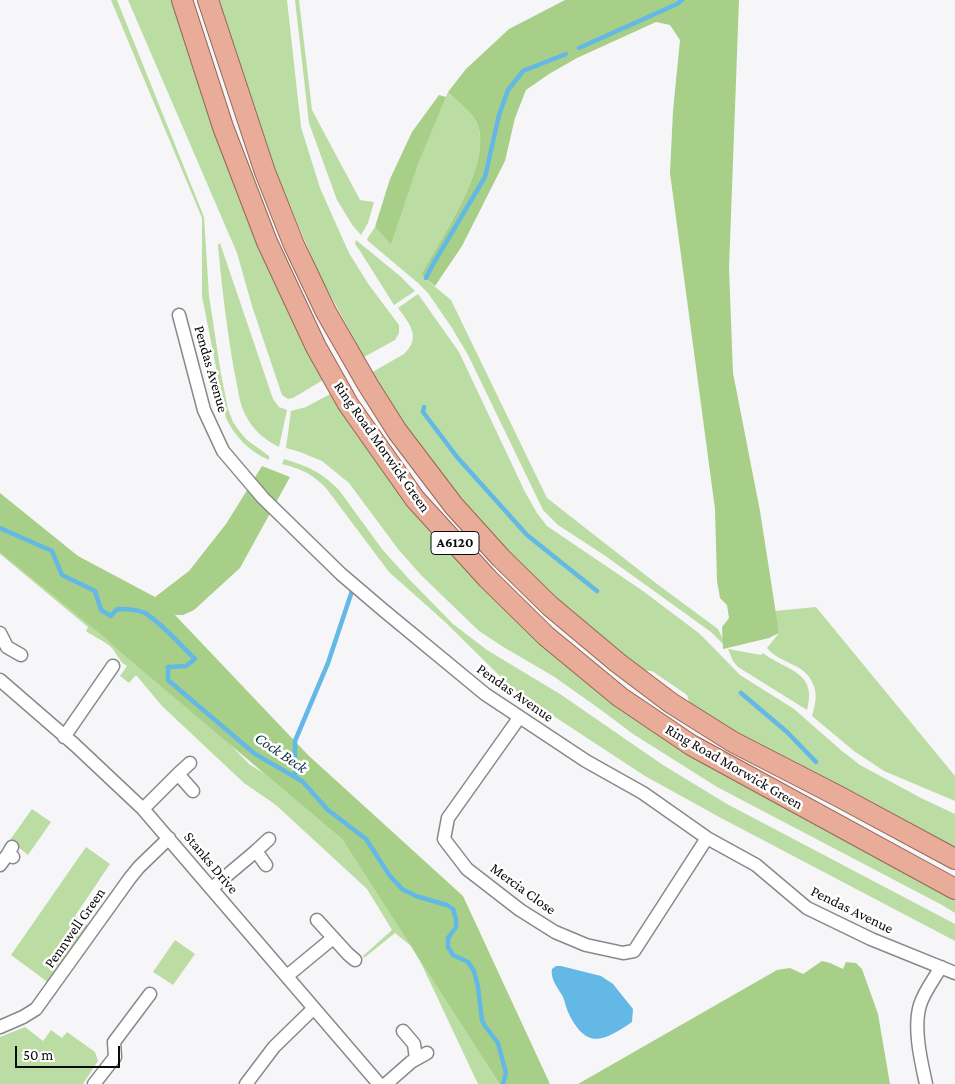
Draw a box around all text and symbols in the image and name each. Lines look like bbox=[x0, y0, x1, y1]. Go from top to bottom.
street label: Pendas Avenue bbox=[190, 323, 232, 415]
street label: Ring Road Morwick Green bbox=[330, 378, 434, 516]
road number: A6120 bbox=[431, 532, 479, 554]
street label: Pendas Avenue bbox=[473, 660, 557, 726]
street label: Ring Road Morwick Green bbox=[662, 720, 806, 814]
water label: Cock Beck bbox=[251, 729, 311, 777]
street label: Stanks Drive bbox=[180, 828, 242, 898]
street label: Mercia Close bbox=[487, 859, 559, 919]
street label: Pendas Avenue bbox=[808, 882, 896, 938]
street label: Pennwell Green bbox=[41, 884, 109, 972]
scale bar bbox=[18, 1036, 122, 1068]
text: 50 m bbox=[23, 1047, 53, 1063]

